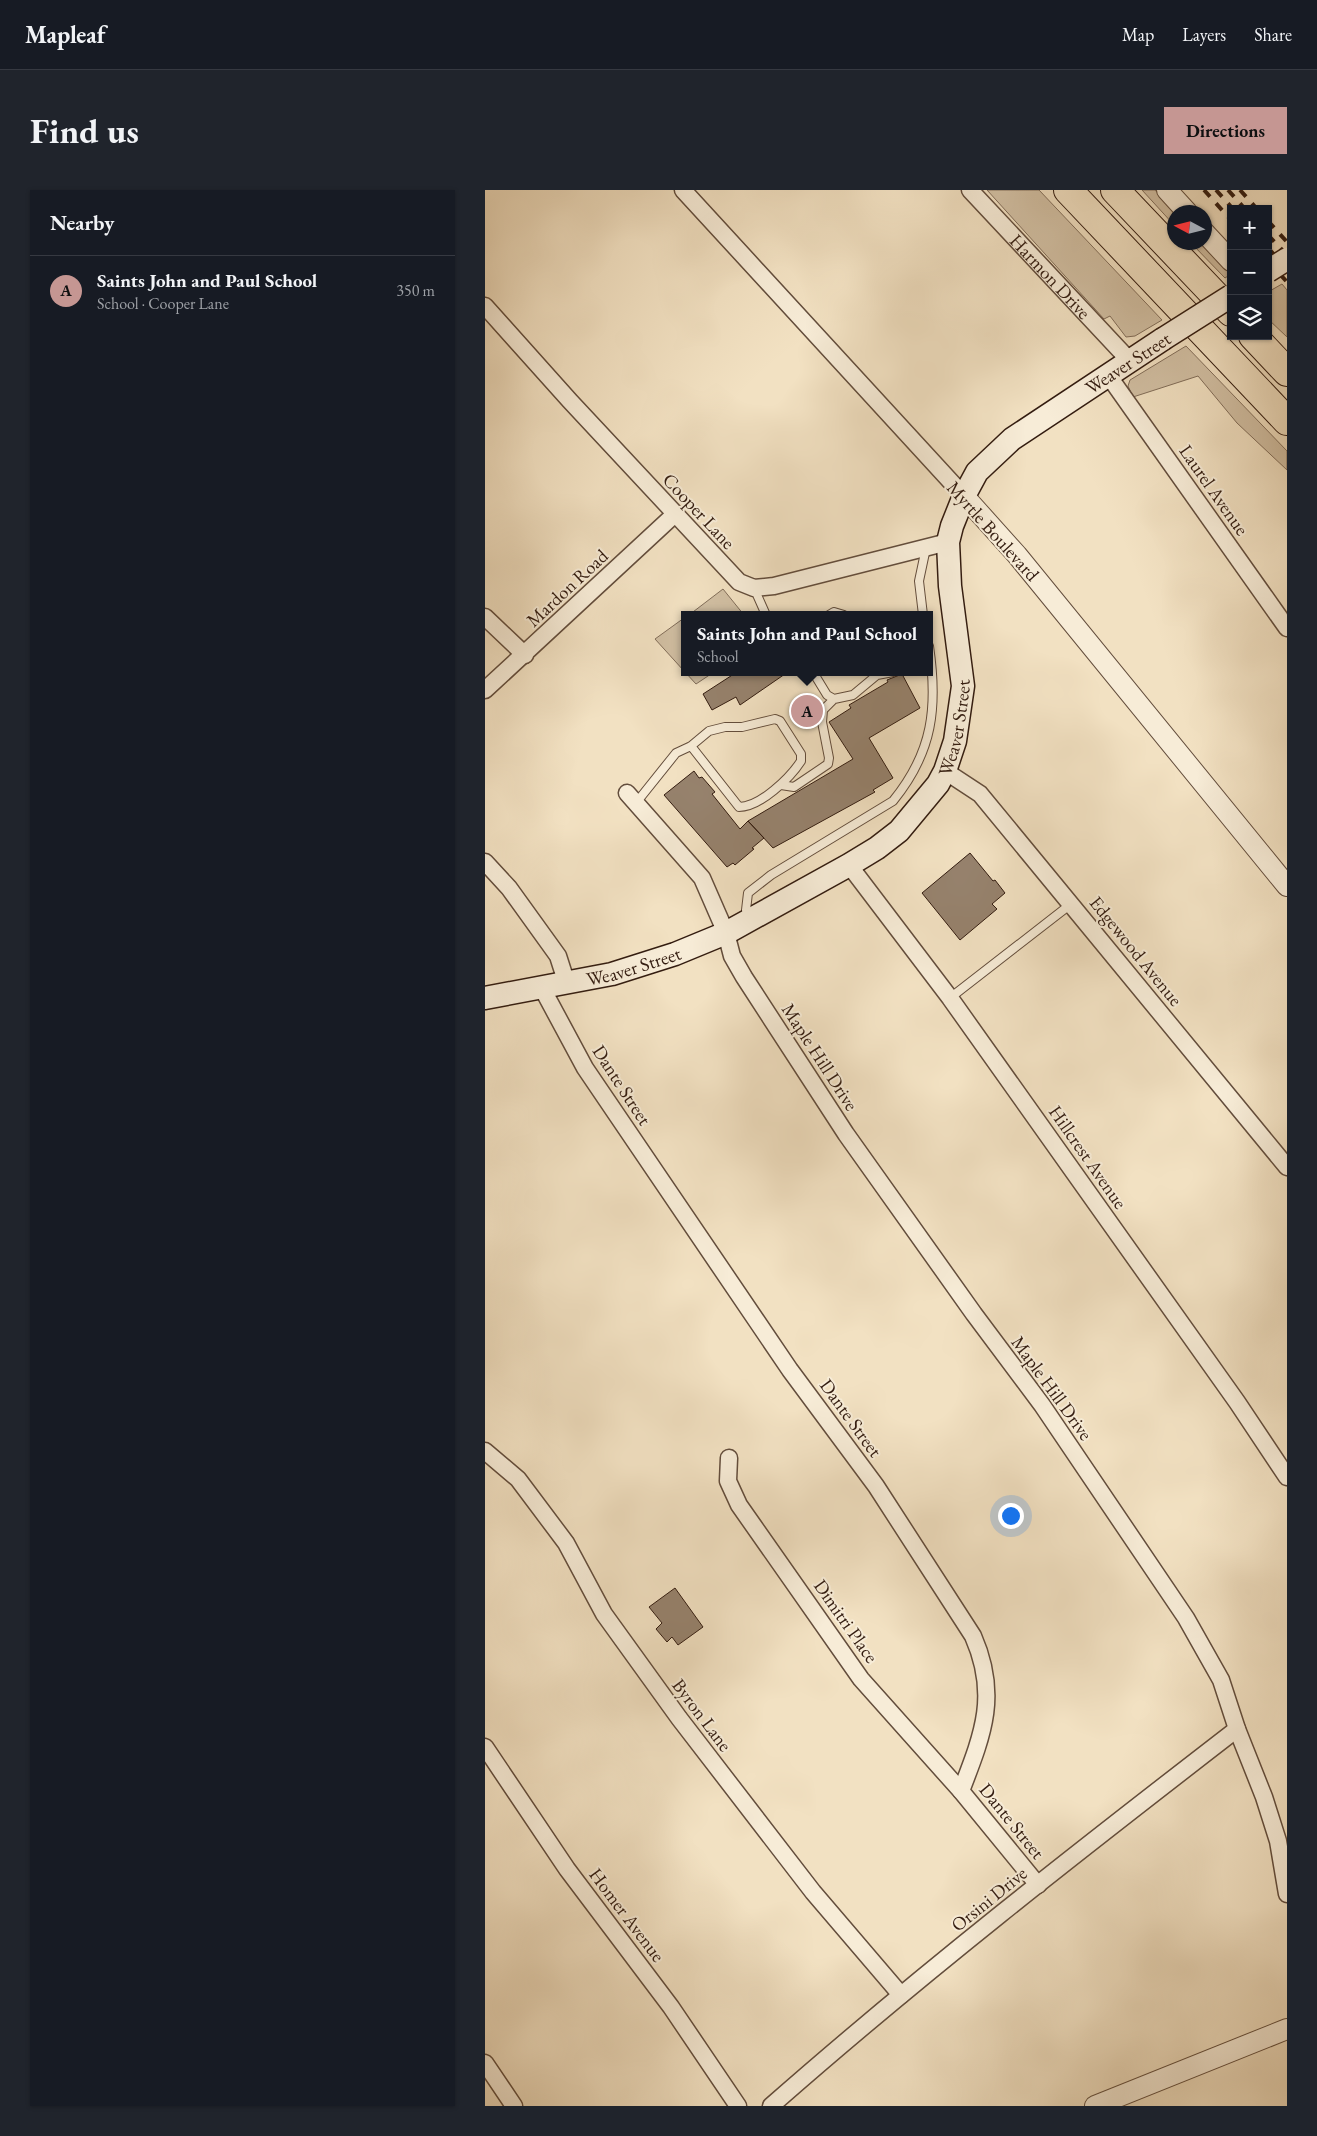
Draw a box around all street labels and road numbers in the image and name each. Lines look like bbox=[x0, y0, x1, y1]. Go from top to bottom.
street label: Harmon Drive bbox=[1005, 228, 1097, 324]
street label: Weaver Street bbox=[1080, 326, 1176, 400]
street label: Laurel Avenue bbox=[1174, 440, 1254, 540]
street label: Cooper Lane bbox=[657, 467, 741, 555]
street label: Myrtle Boulevard bbox=[941, 475, 1045, 587]
street label: Mardon Road bbox=[521, 543, 614, 632]
street label: Weaver Street bbox=[932, 678, 975, 779]
street label: Edgewood Avenue bbox=[1084, 891, 1188, 1011]
street label: Weaver Street bbox=[584, 940, 685, 991]
street label: Maple Hill Drive bbox=[776, 999, 864, 1115]
street label: Dante Street bbox=[587, 1040, 657, 1130]
street label: Hillcrest Avenue bbox=[1043, 1100, 1133, 1214]
street label: Maple Hill Drive bbox=[1006, 1331, 1098, 1445]
street label: Dante Street bbox=[814, 1374, 888, 1462]
street label: Dimitri Place bbox=[808, 1574, 884, 1668]
street label: Byron Lane bbox=[666, 1673, 738, 1757]
street label: Dante Street bbox=[974, 1778, 1050, 1864]
street label: Orsini Drive bbox=[946, 1861, 1032, 1937]
street label: Homer Avenue bbox=[583, 1863, 671, 1967]

